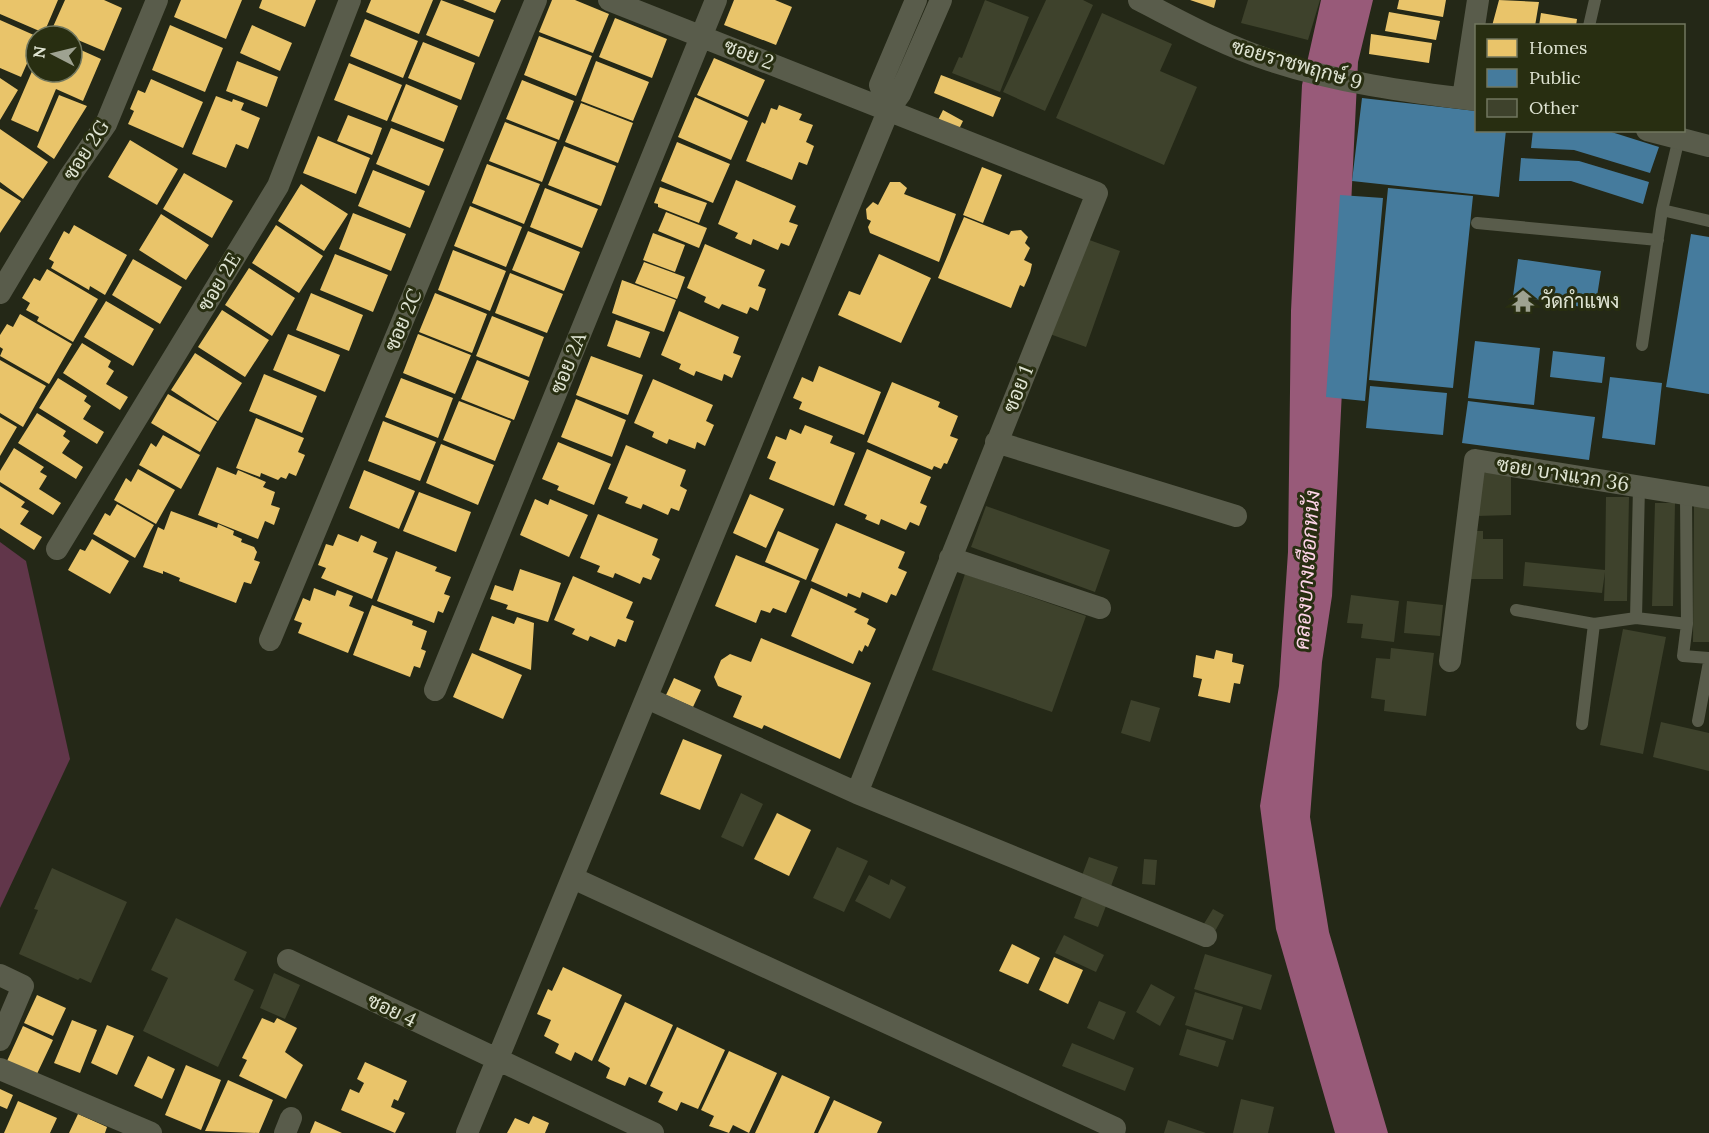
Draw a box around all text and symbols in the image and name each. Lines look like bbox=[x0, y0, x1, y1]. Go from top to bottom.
north arrow bbox=[24, 24, 84, 84]
legend bbox=[1475, 24, 1685, 132]
street label: ซอยราชพฤกษ์ 9 bbox=[1229, 32, 1366, 94]
street label: ซอย 2 bbox=[721, 33, 778, 74]
text: Homes bbox=[1529, 36, 1587, 59]
text: N bbox=[28, 45, 50, 60]
text: Public bbox=[1529, 66, 1581, 89]
text: Other bbox=[1529, 96, 1579, 119]
street label: ซอย 2G bbox=[57, 115, 114, 185]
street label: ซอย 2E bbox=[191, 248, 246, 316]
street label: ซอย 2C bbox=[378, 285, 427, 355]
temple icon: วัดกำแพง bbox=[1510, 288, 1536, 314]
place label: วัดกำแพง bbox=[1541, 288, 1619, 313]
street label: ซอย 2A bbox=[544, 328, 591, 397]
street label: ซอย 1 bbox=[997, 362, 1038, 416]
street label: ซอย บางแวก 36 bbox=[1495, 451, 1631, 496]
water label: คลองบางเชือกหนัง bbox=[1287, 489, 1326, 651]
street label: ซอย 4 bbox=[364, 987, 421, 1032]

